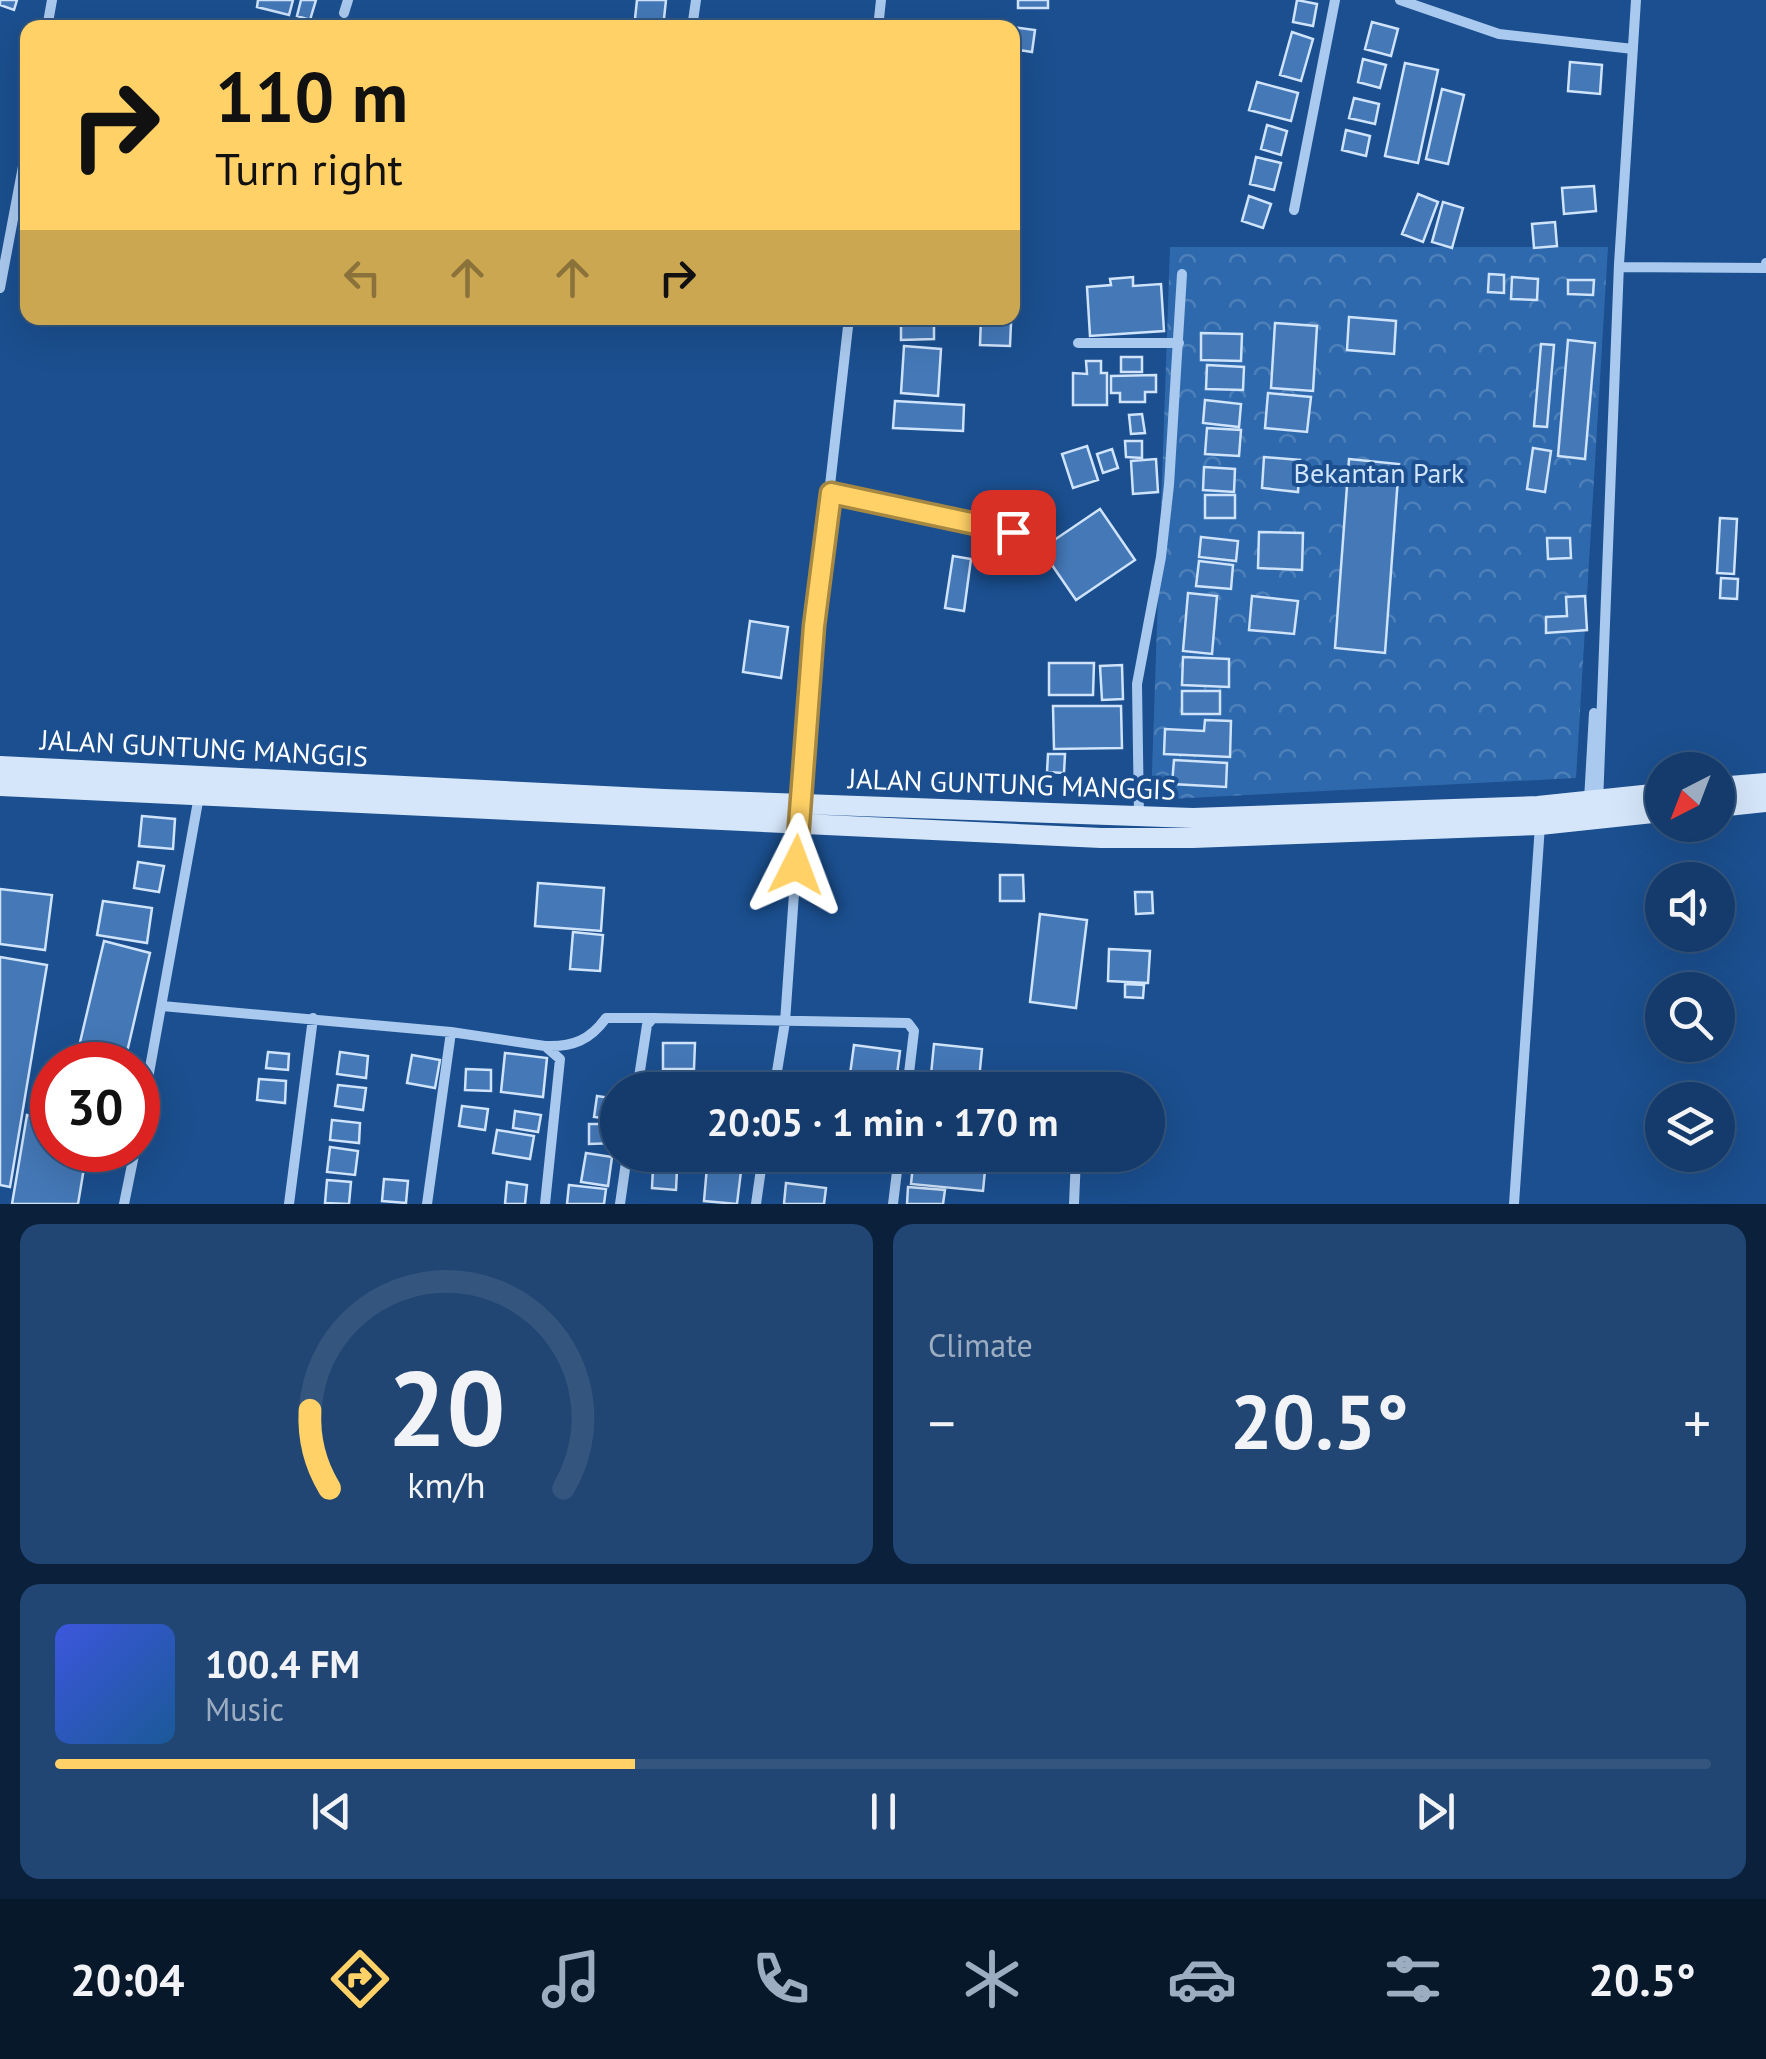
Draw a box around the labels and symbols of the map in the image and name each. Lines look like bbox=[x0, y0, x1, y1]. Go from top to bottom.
park label: Bekantan Park bbox=[1294, 454, 1465, 491]
pin bbox=[971, 490, 1056, 575]
street label: JALAN GUNTUNG MANGGIS bbox=[38, 720, 369, 775]
north arrow bbox=[1645, 752, 1735, 842]
street label: JALAN GUNTUNG MANGGIS bbox=[846, 759, 1177, 808]
position arrow bbox=[744, 813, 848, 917]
speed limit sign: 30 bbox=[30, 1042, 160, 1172]

